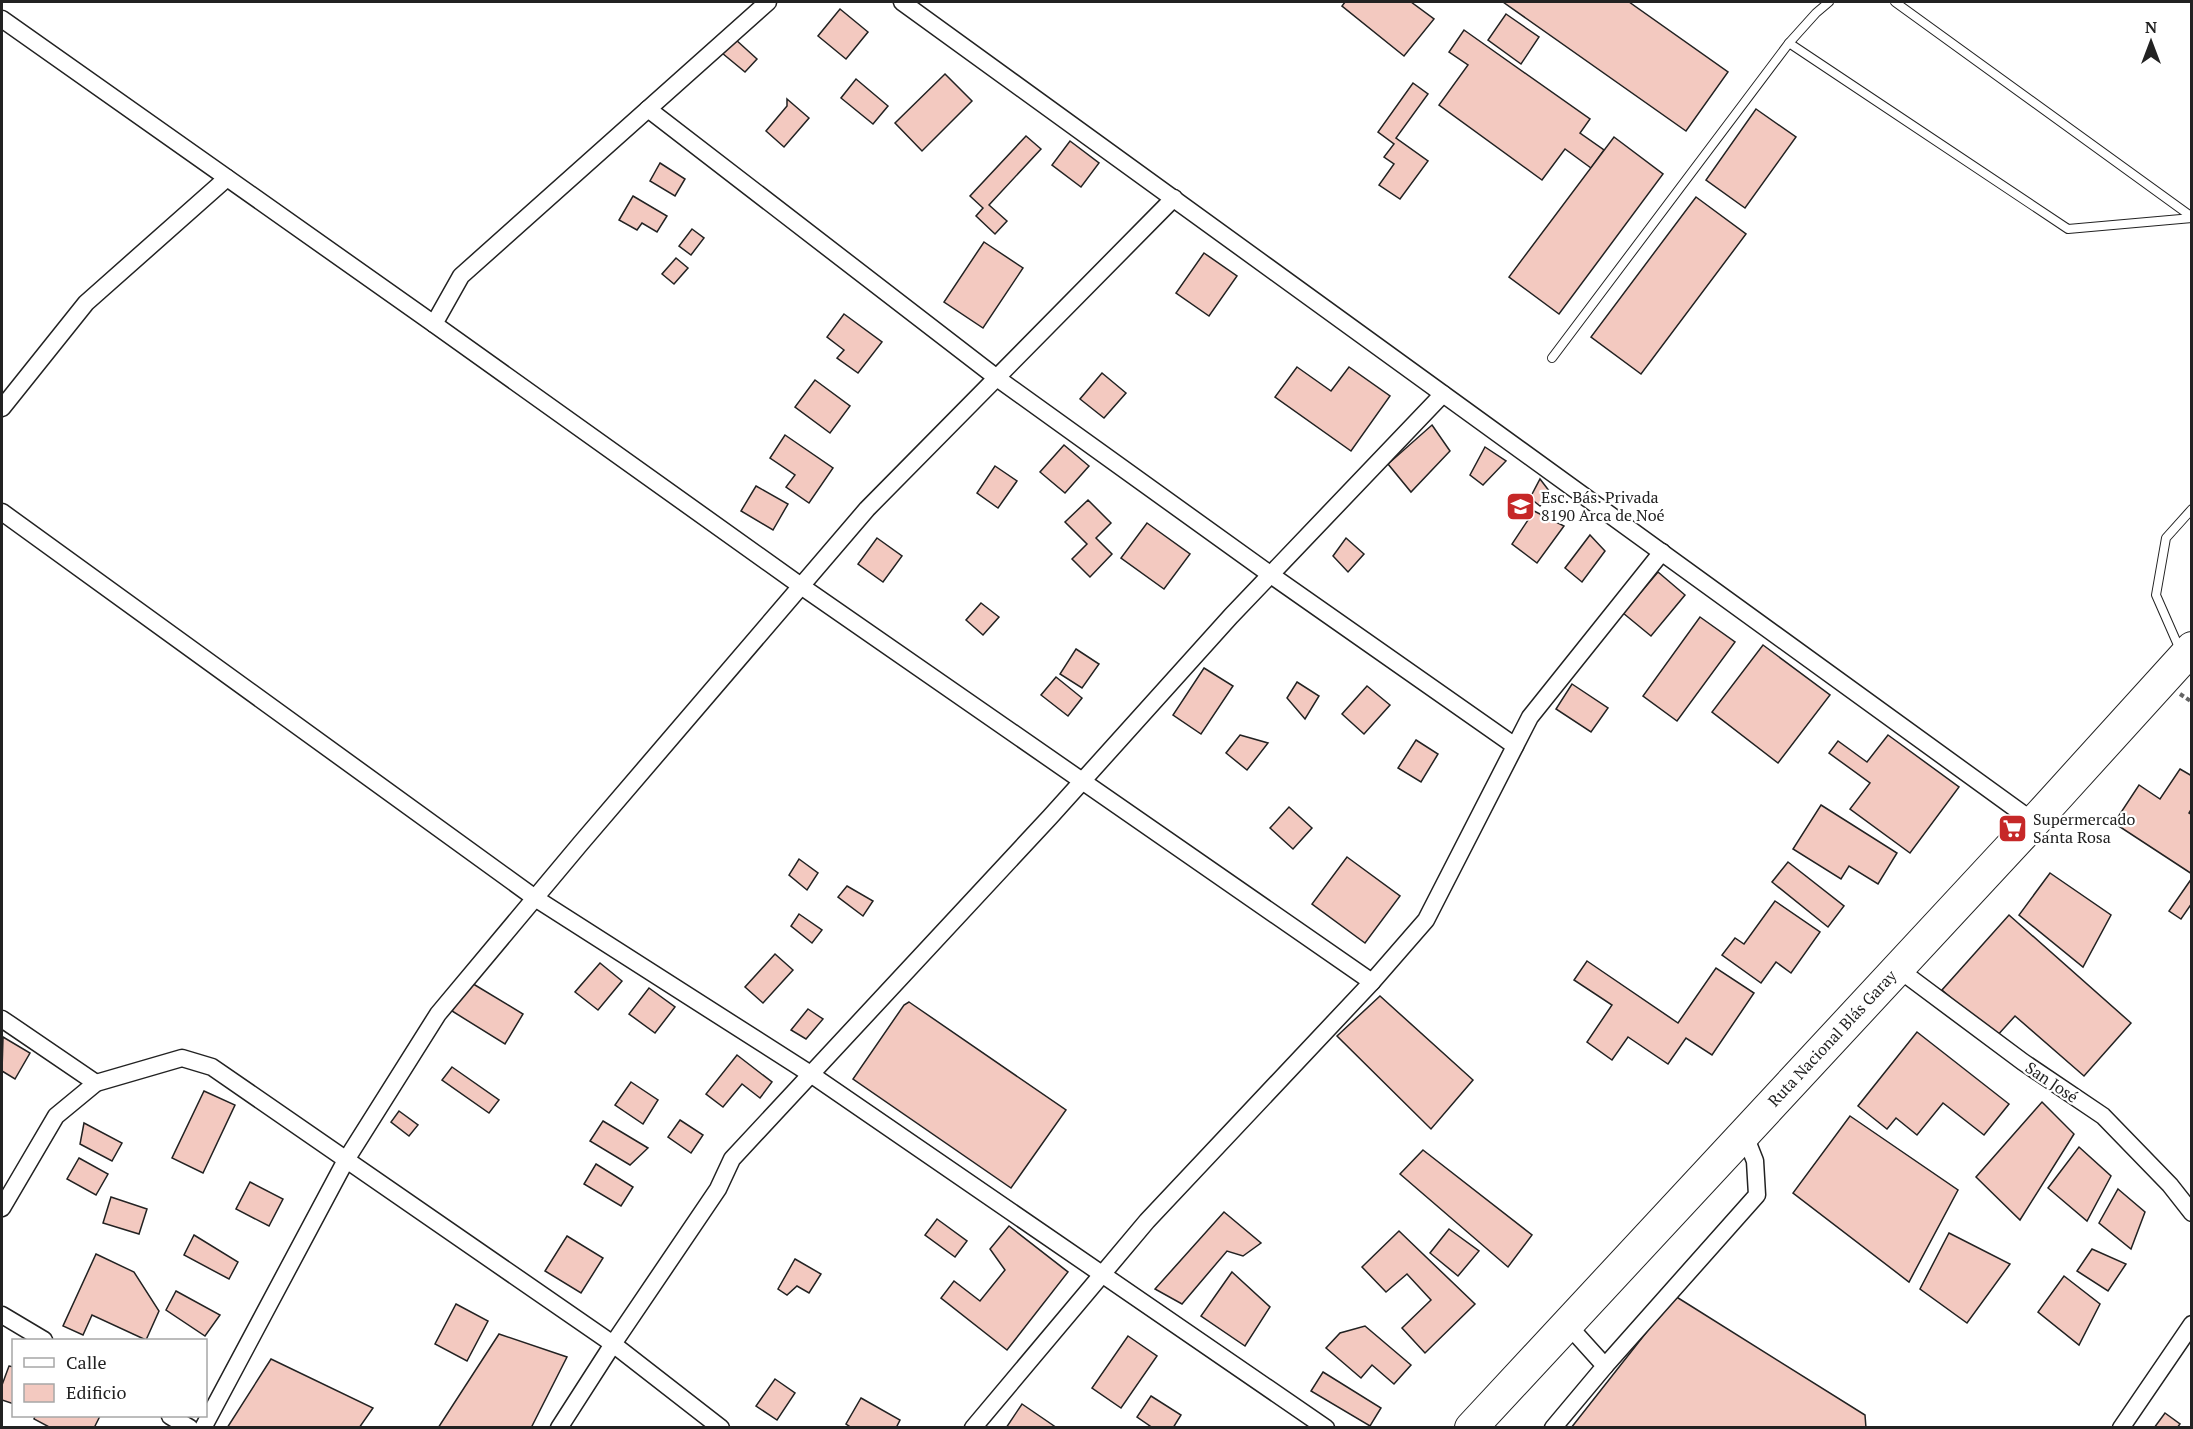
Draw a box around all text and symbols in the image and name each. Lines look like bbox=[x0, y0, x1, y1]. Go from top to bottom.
north arrow bbox=[2121, 12, 2181, 72]
text: N bbox=[2145, 16, 2157, 38]
place label: Esc. Bás. Privada 8190 Arca de Noé bbox=[1541, 486, 1665, 526]
school or university icon: Esc. Bás. Privada 8190 Arca de Noé bbox=[1504, 490, 1536, 522]
place label: Supermercado Santa Rosa bbox=[2033, 808, 2135, 848]
supermarket icon: Supermercado Santa Rosa bbox=[1996, 812, 2028, 844]
street label: Ruta Nacional Blás Garay bbox=[1763, 964, 1902, 1111]
street label: San José bbox=[2021, 1056, 2083, 1108]
legend bbox=[12, 1339, 207, 1417]
text: Calle bbox=[66, 1350, 107, 1374]
text: Edificio bbox=[66, 1380, 126, 1404]

